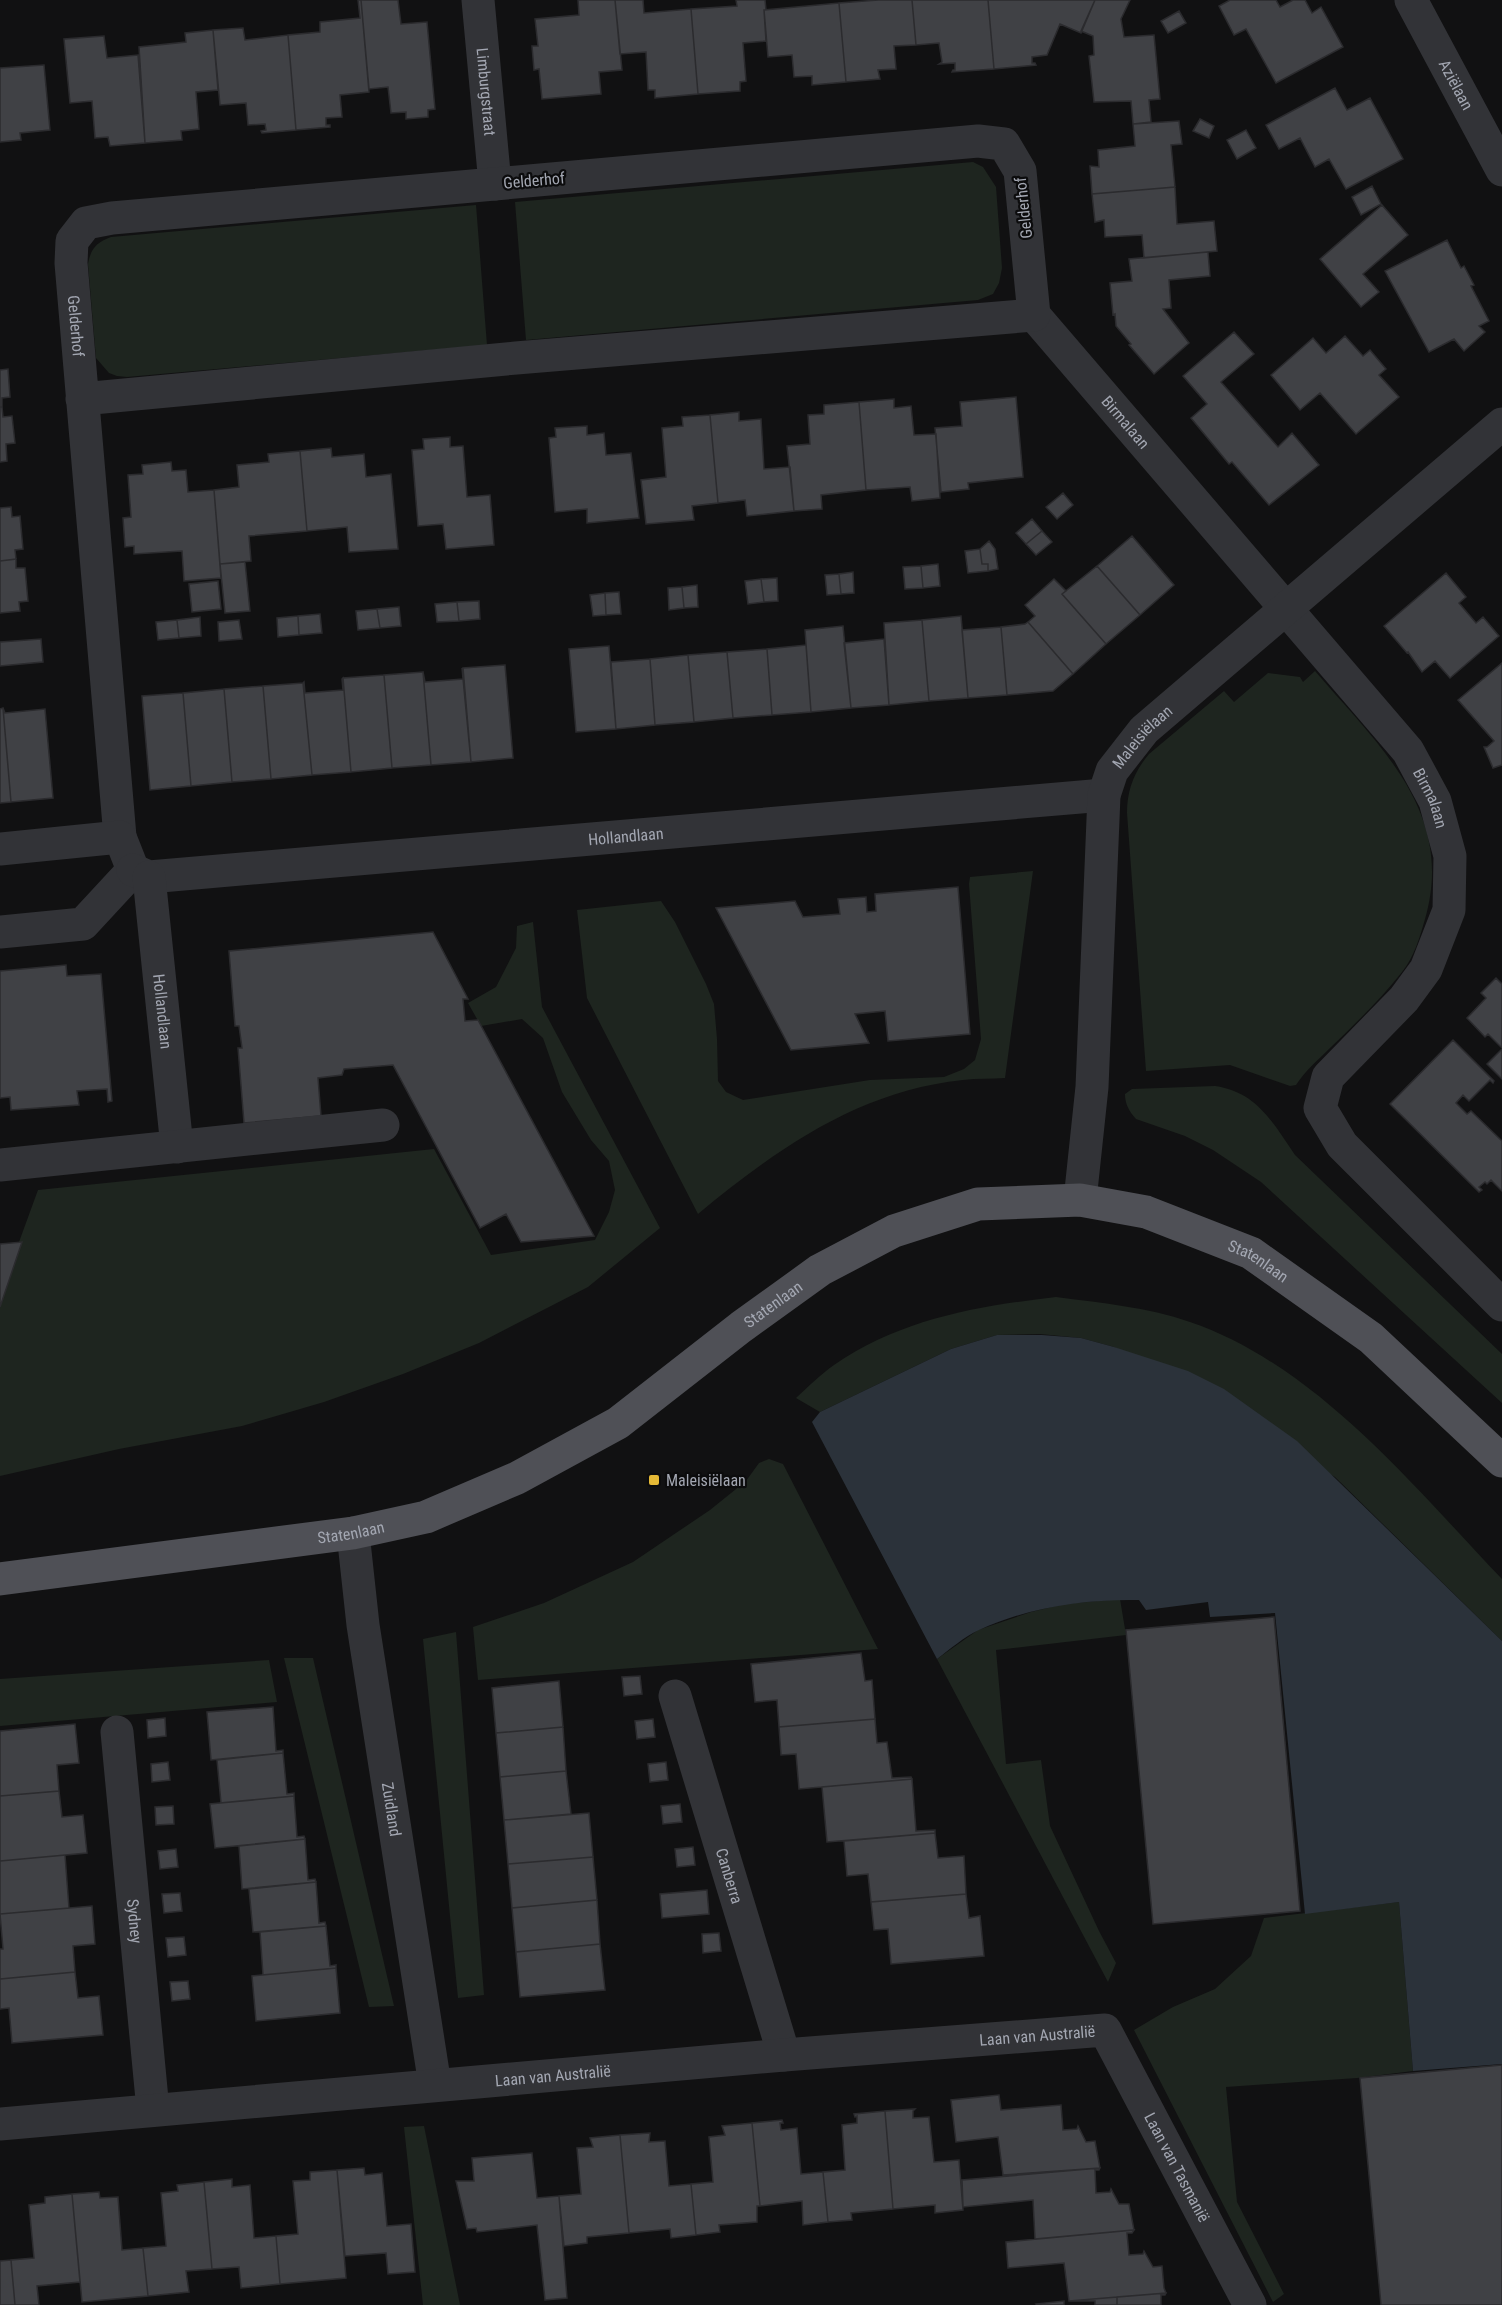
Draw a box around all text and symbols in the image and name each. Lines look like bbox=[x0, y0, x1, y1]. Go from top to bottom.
street label: Limburgstraat bbox=[472, 47, 500, 137]
street label: Aziëlaan bbox=[1435, 56, 1477, 113]
street label: Gelderhof bbox=[502, 168, 566, 193]
street label: Gelderhof bbox=[1011, 176, 1036, 240]
street label: Gelderhof bbox=[64, 295, 88, 358]
street label: Birmalaan bbox=[1097, 392, 1153, 453]
street label: Maleisiëlaan bbox=[1109, 701, 1176, 773]
street label: Birmalaan bbox=[1409, 765, 1451, 830]
street label: Hollandlaan bbox=[587, 824, 664, 849]
street label: Hollandlaan bbox=[149, 973, 176, 1050]
street label: Statenlaan bbox=[1225, 1236, 1292, 1286]
street label: Statenlaan bbox=[740, 1277, 806, 1332]
place label: Maleisiëlaan bbox=[666, 1471, 746, 1490]
marker: Maleisiëlaan bbox=[647, 1473, 661, 1487]
street label: Statenlaan bbox=[316, 1517, 386, 1548]
street label: Zuidland bbox=[378, 1781, 405, 1838]
street label: Canberra bbox=[712, 1846, 747, 1906]
street label: Sydney bbox=[123, 1898, 146, 1945]
street label: Laan van Australië bbox=[979, 2022, 1096, 2050]
street label: Laan van Australië bbox=[494, 2061, 612, 2090]
street label: Laan van Tasmanië bbox=[1140, 2109, 1213, 2225]

